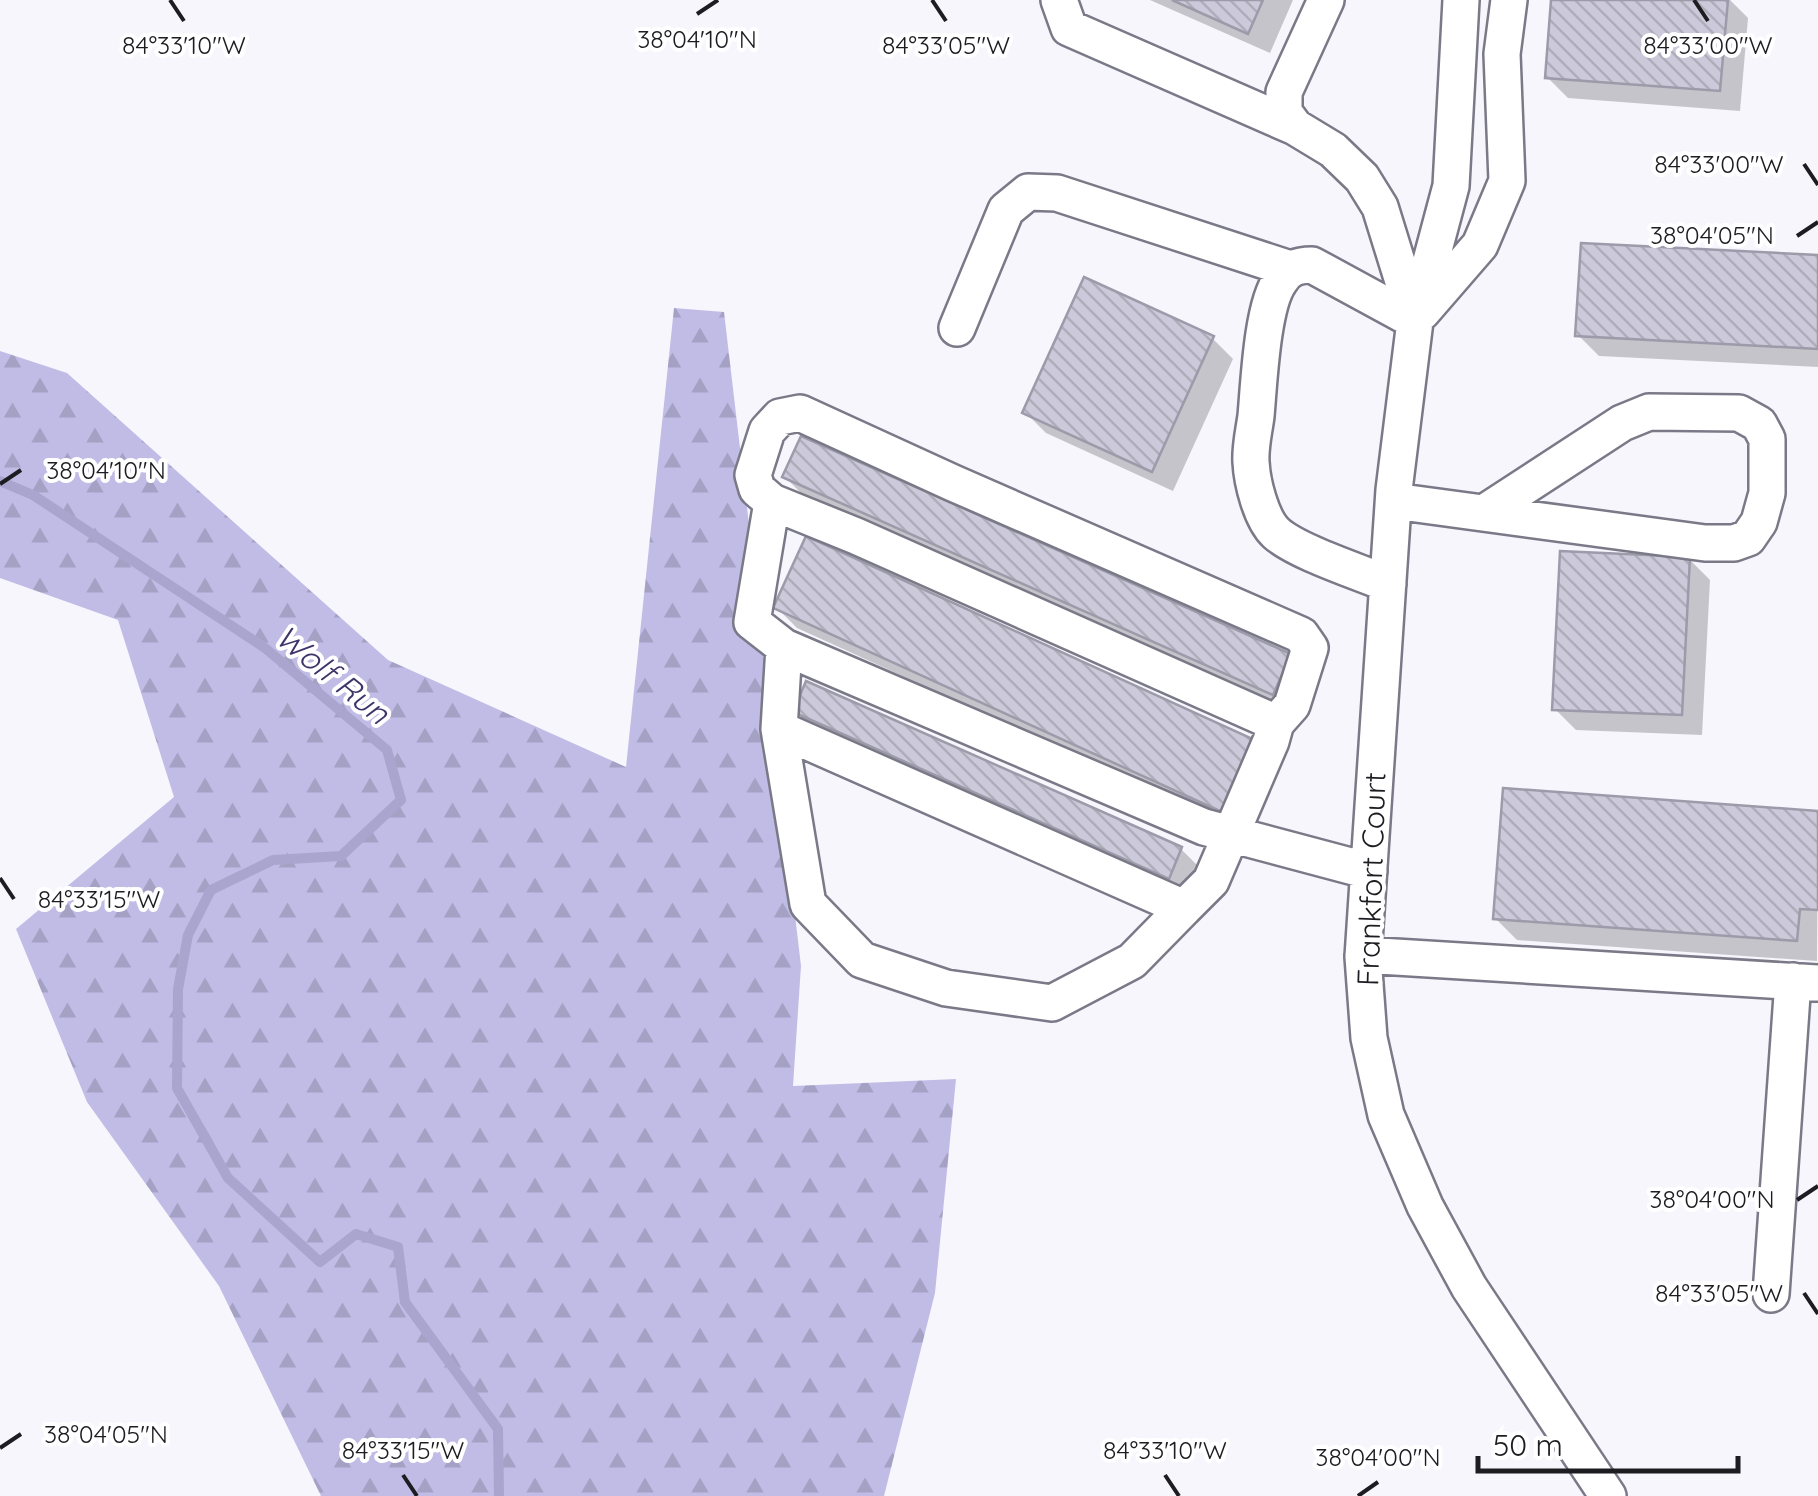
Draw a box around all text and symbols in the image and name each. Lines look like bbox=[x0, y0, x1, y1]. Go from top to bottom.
text: 38°04'10"N bbox=[637, 23, 757, 54]
text: 84°33'10"W bbox=[122, 29, 246, 60]
text: 84°33'05"W bbox=[882, 29, 1010, 60]
text: 84°33'00"W bbox=[1643, 29, 1773, 60]
text: 84°33'00"W bbox=[1654, 148, 1784, 179]
text: 38°04'05"N bbox=[1650, 219, 1774, 250]
text: 38°04'10"N bbox=[46, 454, 166, 485]
water label: Wolf Run bbox=[268, 616, 399, 733]
street label: Frankfort Court bbox=[1348, 772, 1394, 986]
text: 84°33'15"W bbox=[38, 883, 160, 914]
text: 38°04'00"N bbox=[1649, 1183, 1775, 1214]
text: 84°33'05"W bbox=[1655, 1277, 1783, 1308]
scale bar bbox=[1478, 1411, 1738, 1473]
text: 38°04'05"N bbox=[44, 1418, 168, 1449]
text: 50 m bbox=[1493, 1426, 1563, 1464]
text: 84°33'15"W bbox=[342, 1434, 464, 1465]
text: 84°33'10"W bbox=[1103, 1434, 1227, 1465]
text: 38°04'00"N bbox=[1315, 1441, 1441, 1472]

